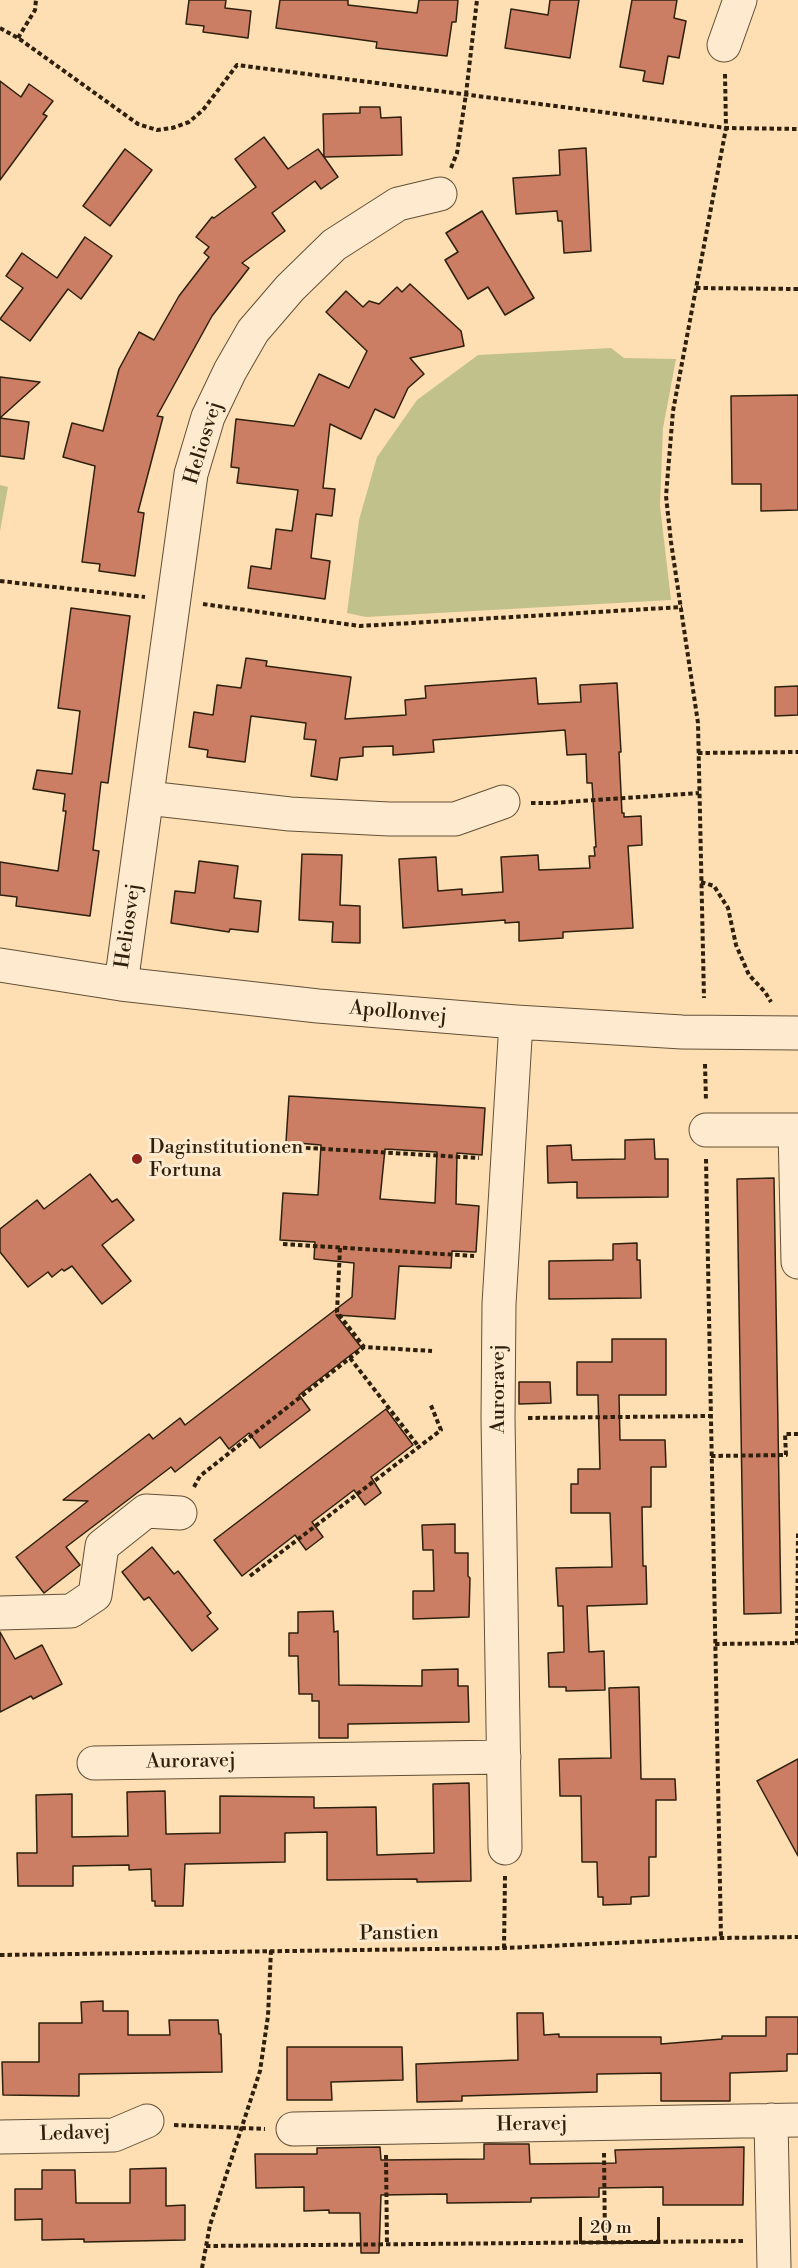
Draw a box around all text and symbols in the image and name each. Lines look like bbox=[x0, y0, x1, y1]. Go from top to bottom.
street label: Heliosvej bbox=[180, 399, 228, 487]
street label: Heliosvej bbox=[111, 882, 147, 970]
street label: Apollonvej bbox=[348, 997, 448, 1029]
place label: Daginstitutionen Fortuna bbox=[149, 1136, 303, 1183]
marker: Daginstitutionen Fortuna bbox=[130, 1152, 144, 1166]
street label: Auroravej bbox=[487, 1344, 511, 1434]
street label: Auroravej bbox=[146, 1749, 236, 1775]
street label: Panstien bbox=[359, 1921, 439, 1947]
street label: Heravej bbox=[496, 2112, 568, 2138]
street label: Ledavej bbox=[39, 2121, 111, 2147]
scale bar bbox=[582, 2205, 663, 2243]
text: 20 m bbox=[590, 2216, 632, 2239]

